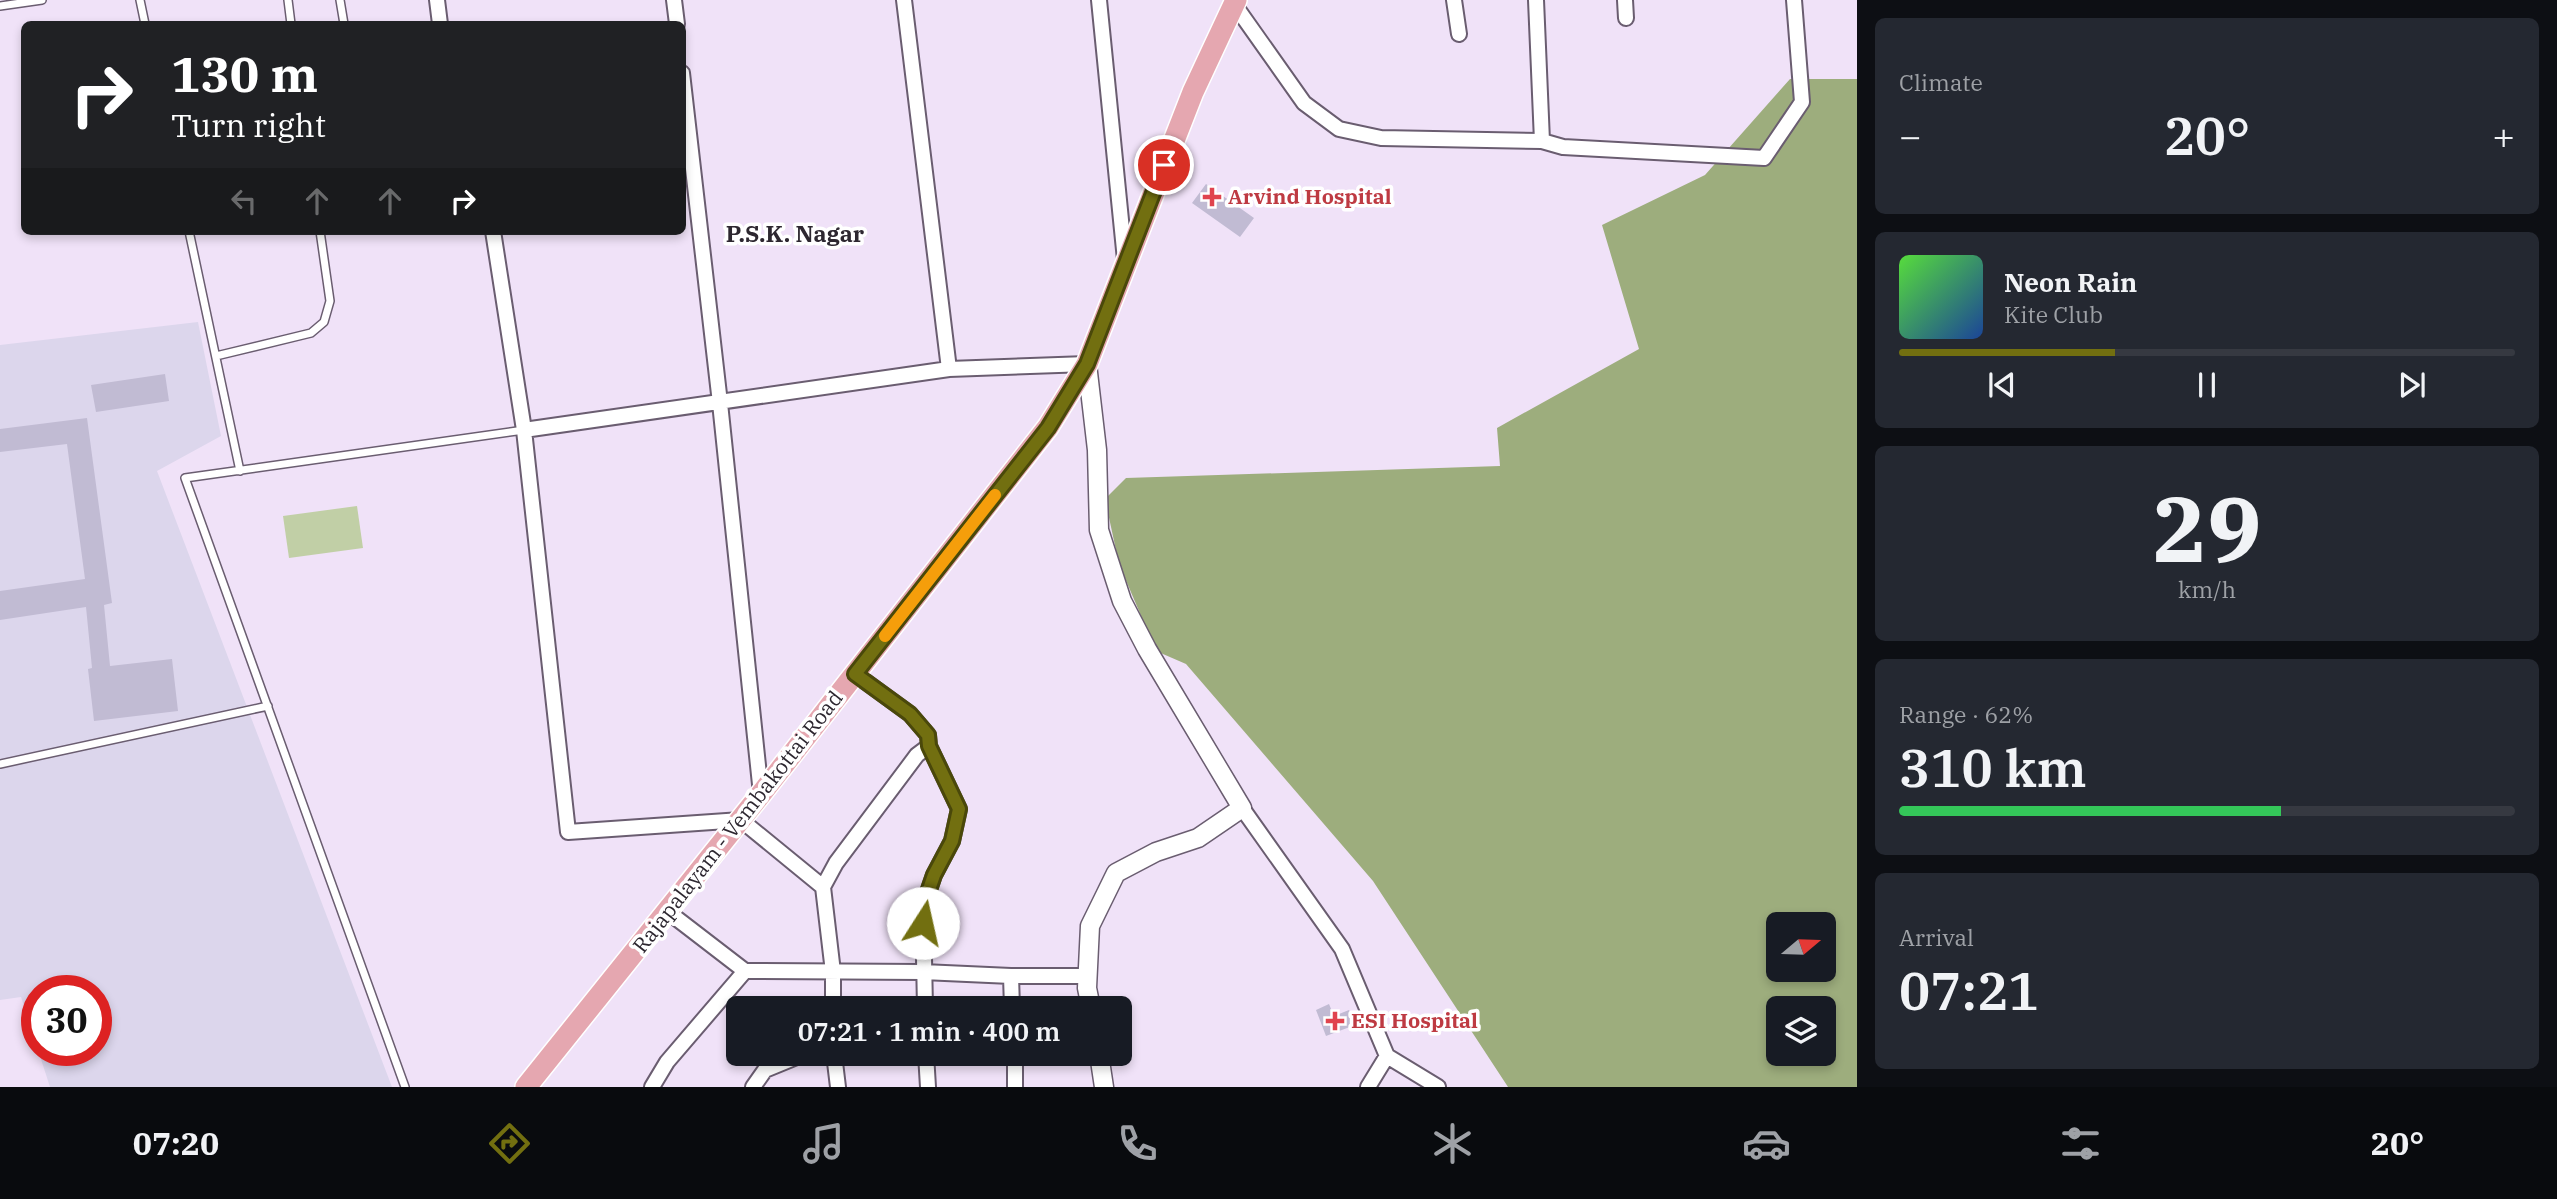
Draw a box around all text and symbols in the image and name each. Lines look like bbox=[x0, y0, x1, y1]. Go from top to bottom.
text: 130 m bbox=[171, 42, 318, 105]
icon: right bbox=[56, 49, 147, 140]
text: Climate bbox=[1899, 67, 1983, 97]
text: 20° bbox=[2164, 102, 2250, 169]
text: Turn right bbox=[171, 104, 326, 146]
text: − bbox=[1899, 111, 1922, 160]
text: + bbox=[2492, 111, 2515, 160]
pin bbox=[1134, 135, 1194, 195]
icon: arrive bbox=[1145, 146, 1183, 184]
icon: left bbox=[225, 182, 263, 220]
icon: ahead bbox=[298, 182, 336, 220]
icon: ahead bbox=[371, 182, 409, 220]
icon: right bbox=[444, 182, 482, 220]
place label: Arvind Hospital bbox=[1228, 182, 1392, 210]
marker: Arvind Hospital bbox=[1202, 187, 1222, 207]
district label: P.S.K. Nagar bbox=[726, 218, 865, 248]
text: Neon Rain bbox=[2004, 265, 2137, 299]
text: Kite Club bbox=[2004, 299, 2103, 329]
icon: previous bbox=[1983, 366, 2021, 404]
icon: pause bbox=[2188, 366, 2226, 404]
icon: next bbox=[2393, 366, 2431, 404]
text: 29 bbox=[2152, 469, 2262, 587]
text: km/h bbox=[2178, 574, 2236, 604]
street label: Rajapalayam - Vembakottai Road bbox=[626, 684, 849, 958]
text: Range · 62% bbox=[1899, 699, 2033, 729]
text: 310 km bbox=[1899, 734, 2087, 801]
position arrow bbox=[886, 886, 960, 960]
north arrow bbox=[1766, 912, 1836, 982]
map controls bbox=[1766, 912, 1836, 1066]
text: Arrival bbox=[1899, 922, 1974, 952]
text: 07:21 bbox=[1899, 957, 2039, 1024]
speed limit sign: 30 bbox=[21, 975, 112, 1066]
button: layers bbox=[1766, 996, 1836, 1066]
place label: ESI Hospital bbox=[1351, 1006, 1478, 1034]
marker: ESI Hospital bbox=[1325, 1011, 1345, 1031]
text: 07:21 · 1 min · 400 m bbox=[798, 1014, 1060, 1048]
icon: directions bbox=[485, 1119, 534, 1168]
icon: music bbox=[799, 1119, 848, 1168]
icon: phone bbox=[1113, 1119, 1162, 1168]
icon: climate bbox=[1428, 1119, 1477, 1168]
icon: car bbox=[1742, 1119, 1791, 1168]
icon: filters bbox=[2056, 1119, 2105, 1168]
text: 07:20 bbox=[133, 1122, 219, 1164]
text: 20° bbox=[2371, 1122, 2424, 1164]

